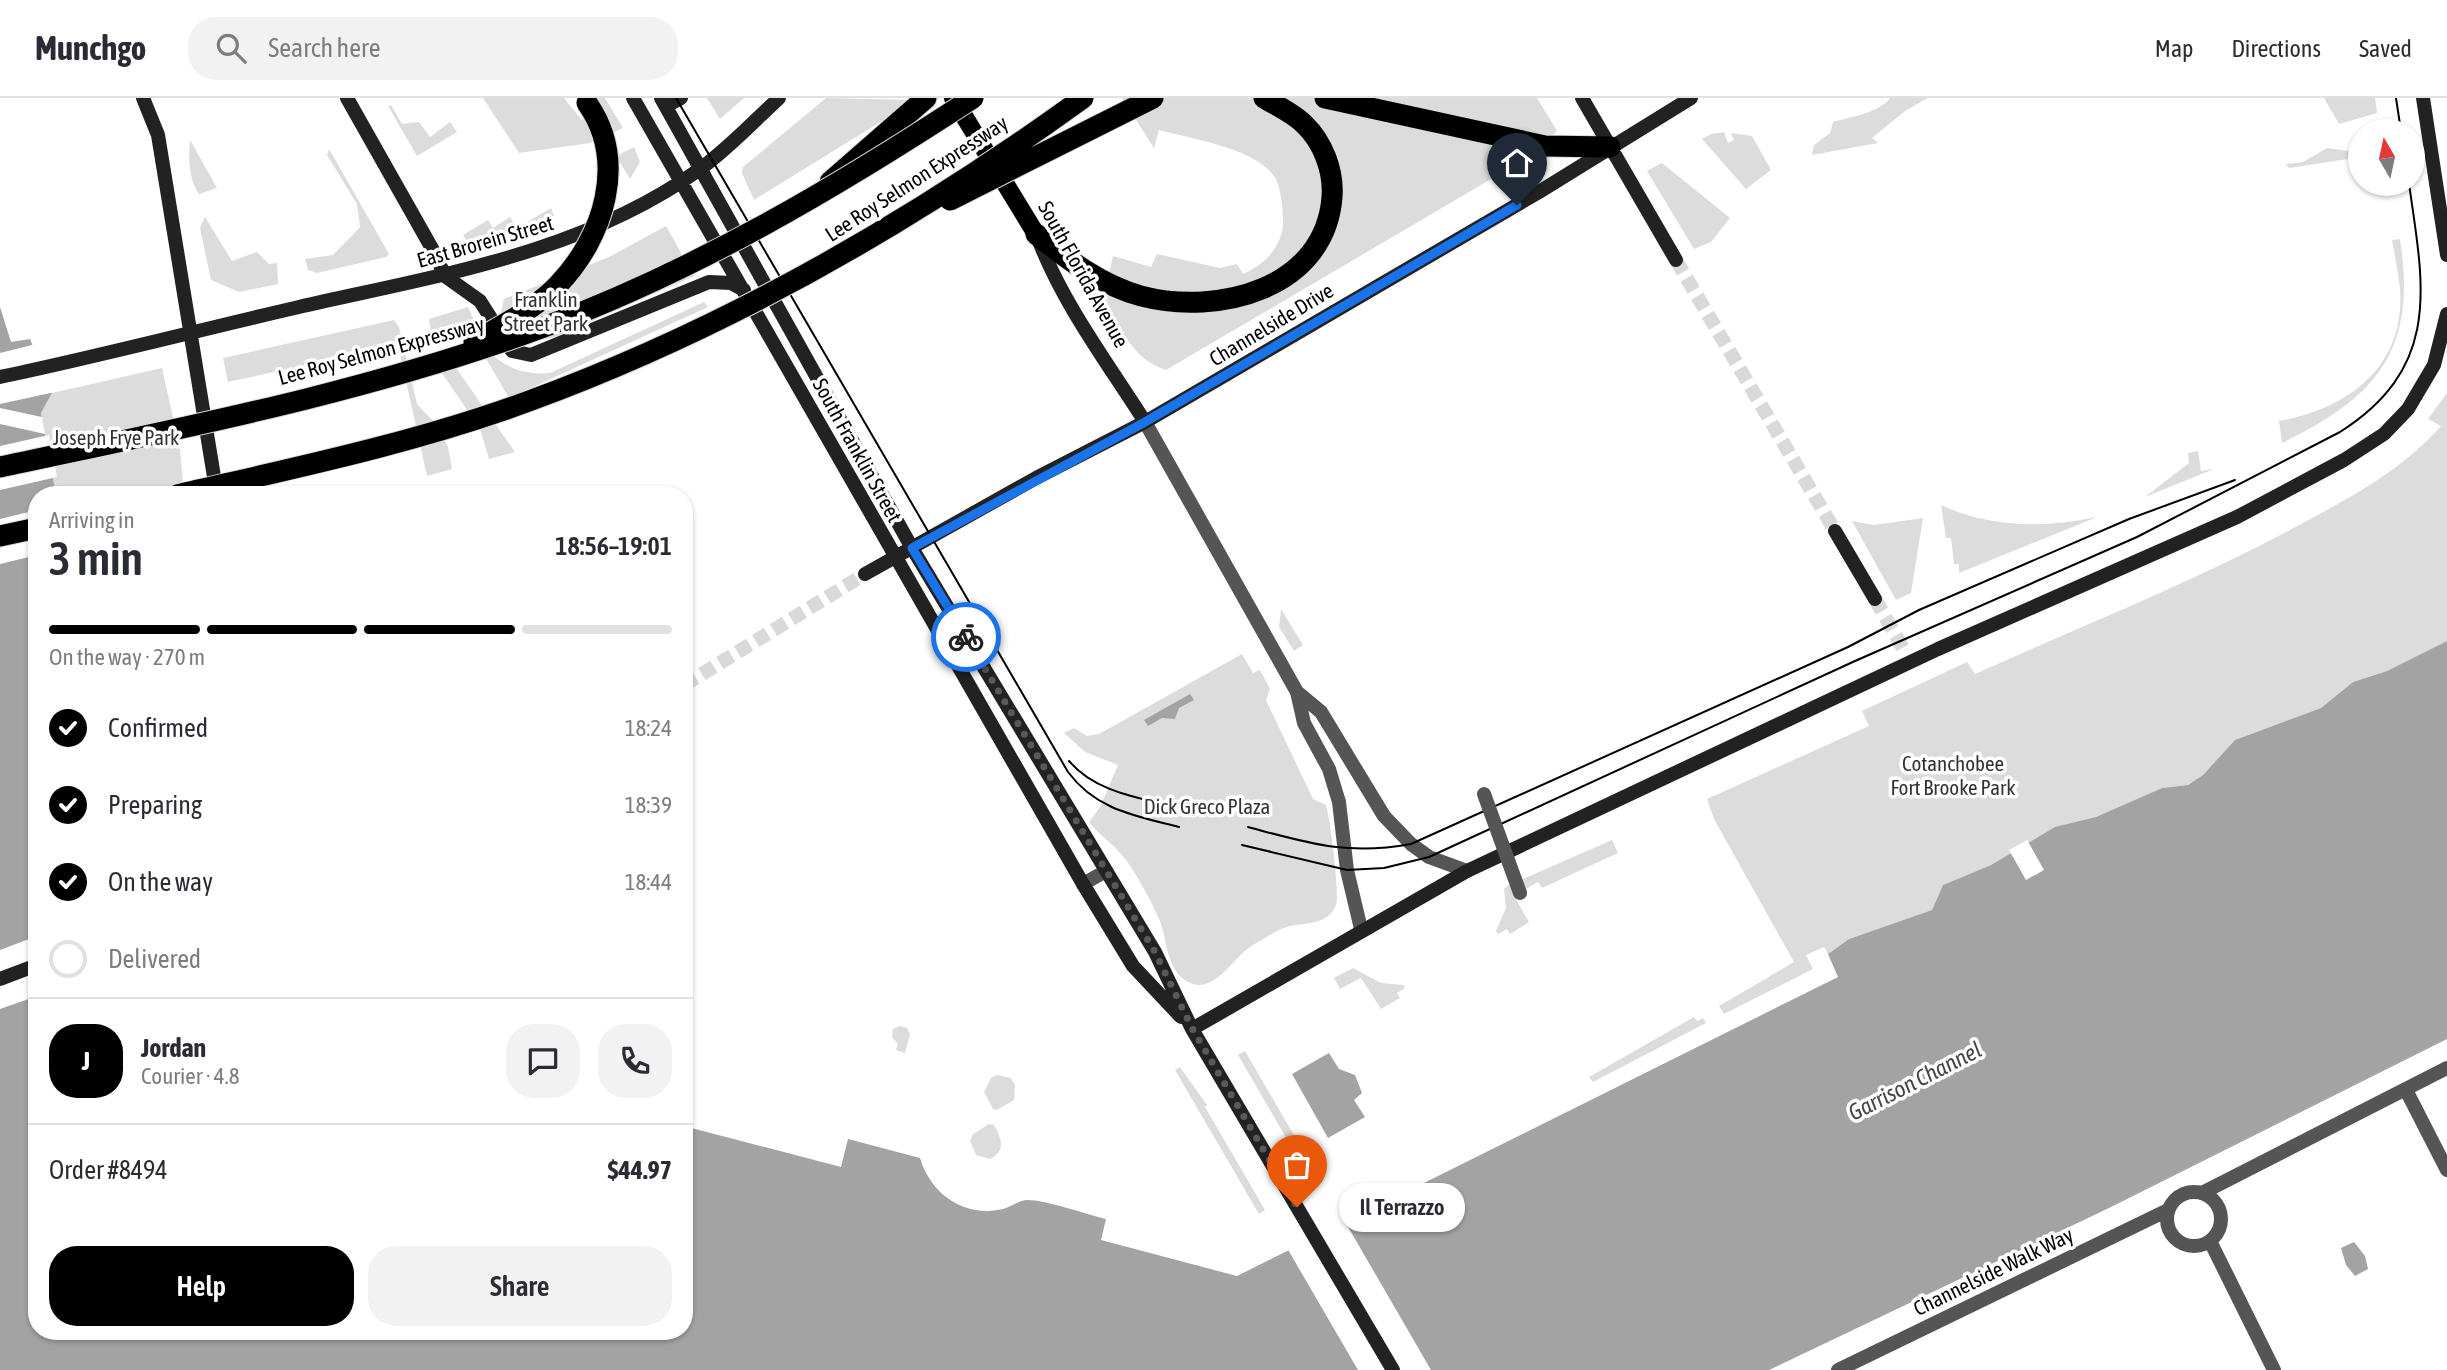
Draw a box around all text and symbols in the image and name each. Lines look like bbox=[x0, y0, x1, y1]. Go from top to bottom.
search box bbox=[188, 17, 678, 80]
text: Munchgo bbox=[35, 29, 146, 67]
icon: search bbox=[212, 29, 250, 67]
text: Search here bbox=[268, 33, 380, 63]
text: Map bbox=[2155, 35, 2193, 62]
text: Directions bbox=[2231, 35, 2321, 62]
text: Saved bbox=[2359, 35, 2412, 62]
street label: Lee Roy Selmon Expressway bbox=[820, 110, 1012, 246]
north arrow bbox=[2348, 119, 2426, 196]
map controls bbox=[2348, 119, 2425, 196]
pin bbox=[1487, 133, 1547, 205]
icon: home bbox=[1498, 144, 1536, 182]
street label: South Florida Avenue bbox=[1034, 197, 1134, 351]
street label: East Brorein Street bbox=[414, 210, 556, 272]
street label: Channelside Drive bbox=[1205, 278, 1337, 370]
park label: Franklin Street Park bbox=[504, 287, 588, 335]
street label: Lee Roy Selmon Expressway bbox=[275, 311, 487, 389]
street label: South Franklin Street bbox=[809, 374, 907, 526]
park label: Joseph Frye Park bbox=[53, 425, 179, 449]
text: Arriving in bbox=[49, 507, 135, 533]
text: 18:56–19:01 bbox=[555, 531, 672, 561]
text: 3 min bbox=[49, 532, 143, 585]
courier bbox=[931, 602, 1001, 672]
icon: bike bbox=[947, 618, 985, 656]
text: On the way · 270 m bbox=[49, 644, 205, 670]
icon: check bbox=[49, 709, 87, 747]
text: Confirmed bbox=[108, 713, 208, 743]
text: 18:24 bbox=[625, 715, 672, 741]
park label: Cotanchobee Fort Brooke Park bbox=[1890, 751, 2016, 799]
icon: check bbox=[49, 786, 87, 824]
text: Preparing bbox=[108, 790, 202, 820]
text: 18:39 bbox=[625, 792, 672, 818]
park label: Dick Greco Plaza bbox=[1144, 794, 1270, 818]
icon: check bbox=[49, 863, 87, 901]
text: On the way bbox=[108, 867, 213, 897]
text: 18:44 bbox=[625, 869, 672, 895]
text: Delivered bbox=[108, 944, 201, 974]
button: chat bbox=[506, 1024, 580, 1098]
button: phone bbox=[598, 1024, 672, 1098]
text: Jordan bbox=[141, 1033, 206, 1063]
water label: Garrison Channel bbox=[1844, 1036, 1986, 1126]
text: J bbox=[82, 1046, 90, 1076]
text: Courier · 4.8 bbox=[141, 1063, 240, 1089]
pin bbox=[1267, 1135, 1327, 1207]
icon: bag bbox=[1278, 1146, 1316, 1184]
text: Order #8494 bbox=[49, 1155, 168, 1185]
text: $44.97 bbox=[608, 1155, 672, 1185]
callout: Il Terrazzo bbox=[1339, 1182, 1465, 1232]
text: Il Terrazzo bbox=[1359, 1194, 1445, 1220]
street label: Channelside Walk Way bbox=[1909, 1222, 2077, 1320]
button: Help bbox=[49, 1246, 354, 1326]
button: Share bbox=[368, 1246, 672, 1326]

